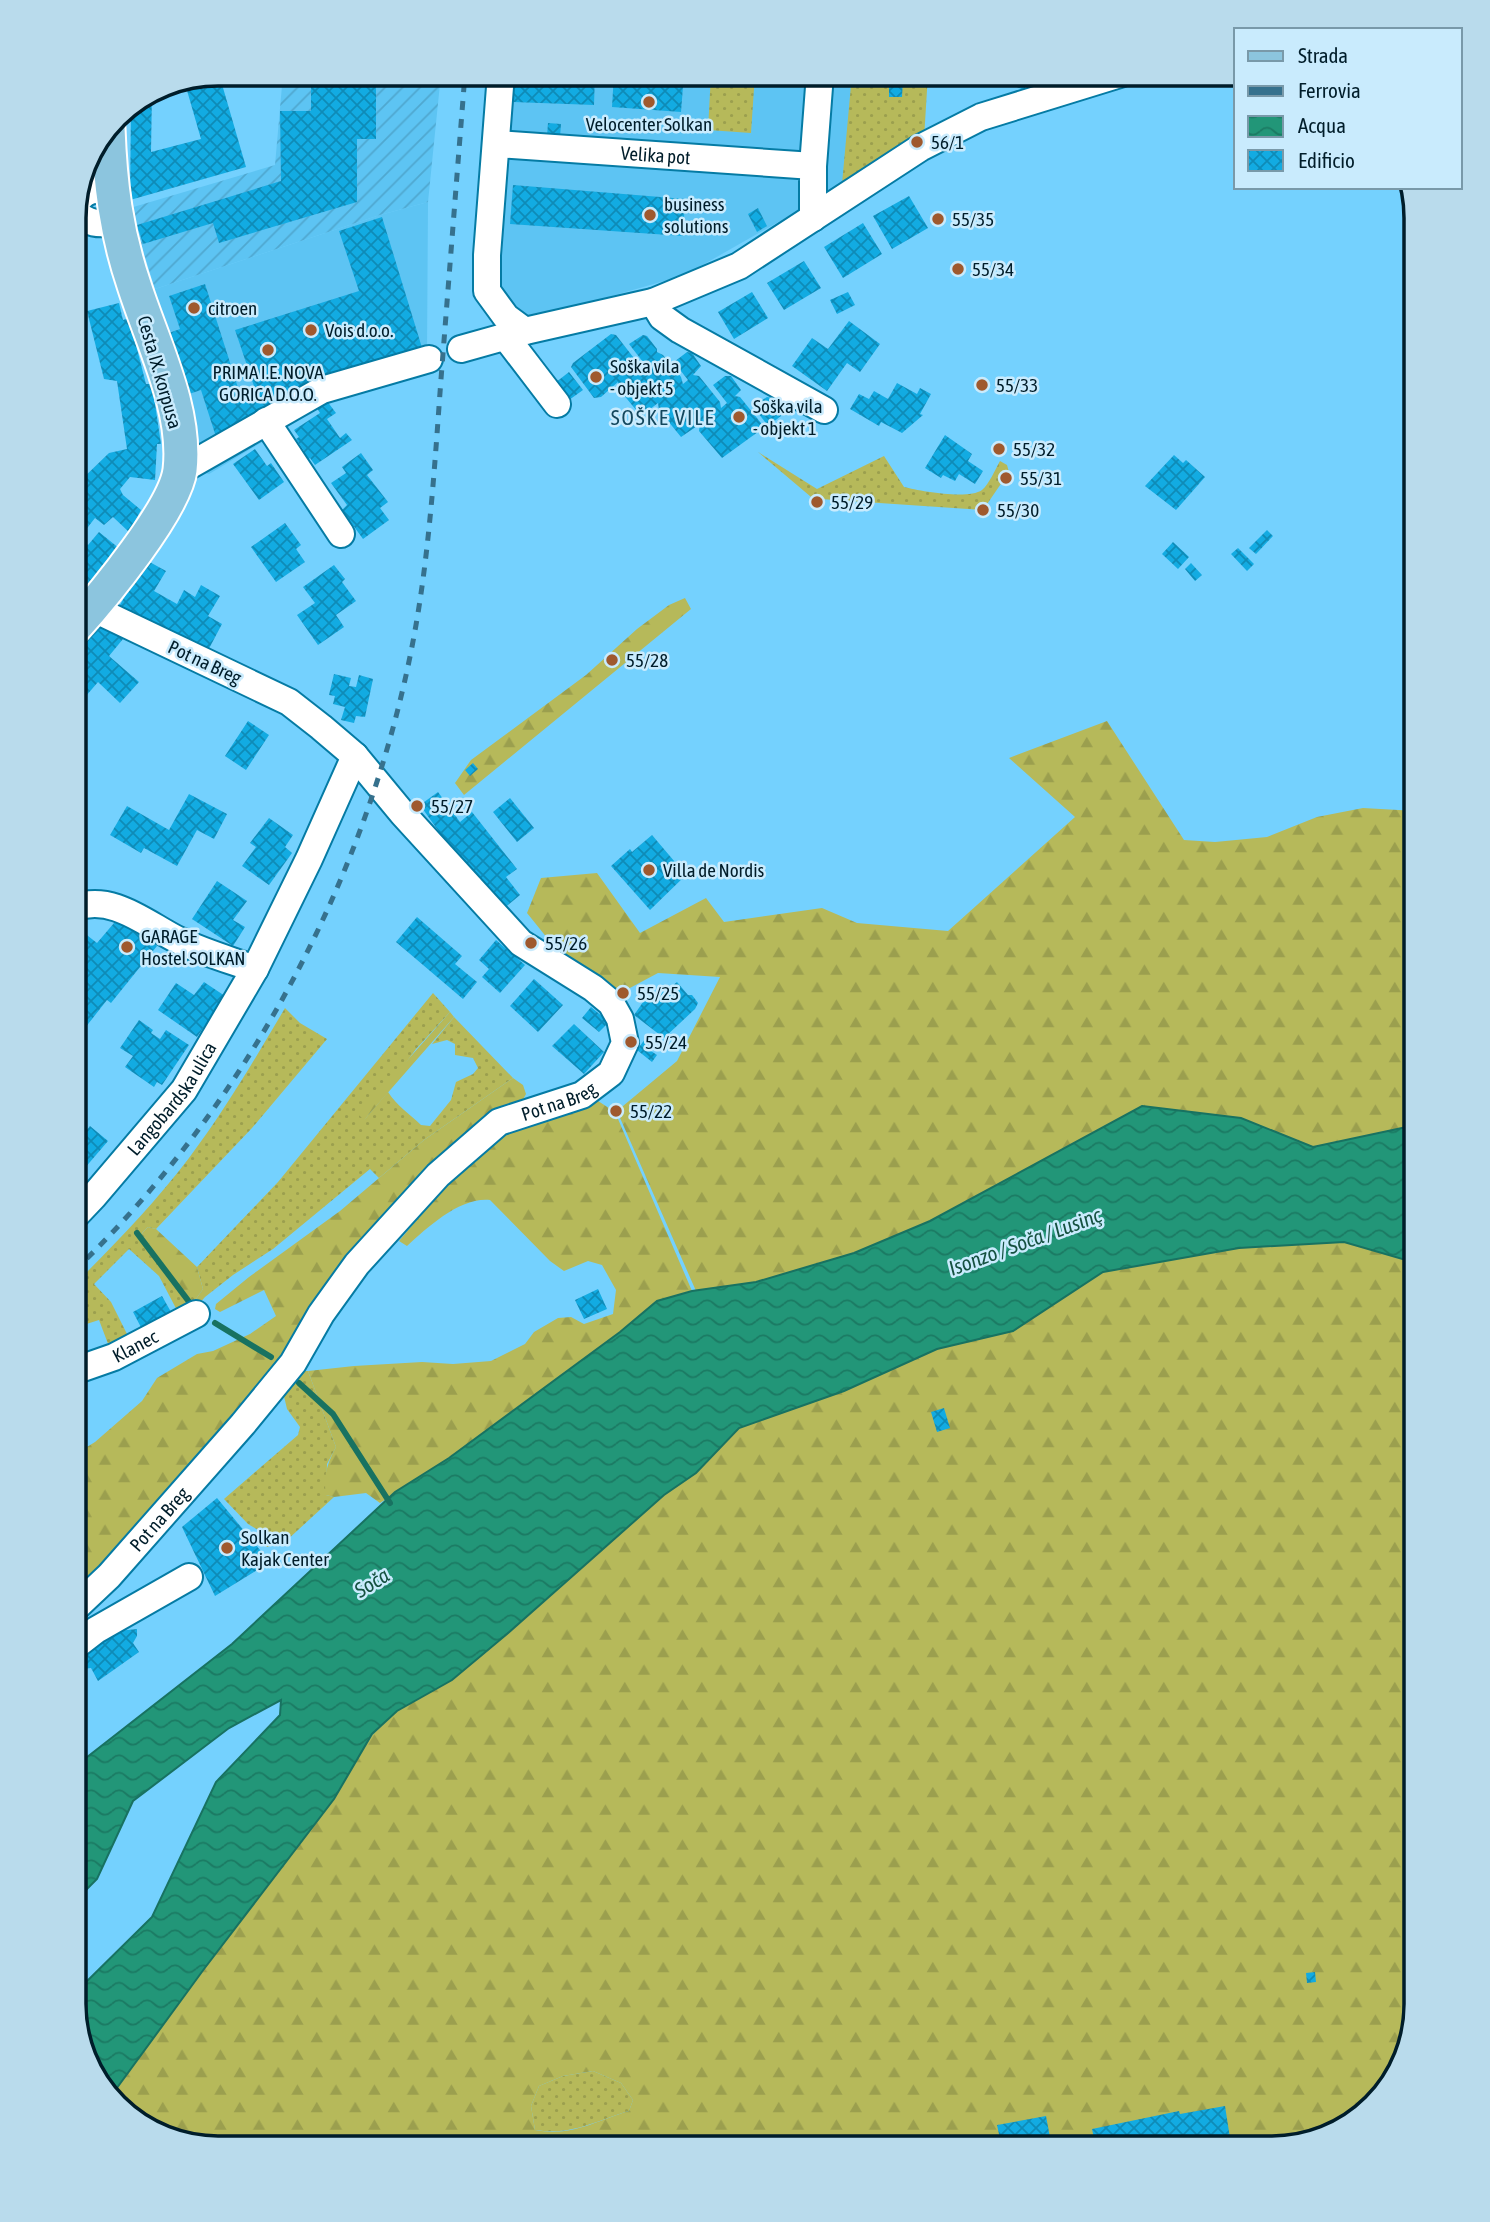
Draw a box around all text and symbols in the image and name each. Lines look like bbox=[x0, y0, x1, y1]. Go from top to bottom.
legend bbox=[1234, 28, 1462, 189]
text: Strada bbox=[1298, 43, 1348, 67]
text: Ferrovia bbox=[1298, 78, 1361, 102]
marker: Velocenter Solkan bbox=[641, 94, 657, 110]
place label: Velocenter Solkan bbox=[586, 113, 712, 135]
text: Acqua bbox=[1298, 113, 1346, 137]
place label: 56/1 bbox=[931, 131, 964, 153]
marker: 56/1 bbox=[909, 134, 925, 150]
street label: Velika pot bbox=[620, 142, 691, 168]
text: Edificio bbox=[1298, 148, 1355, 172]
place label: business solutions bbox=[664, 193, 729, 237]
marker: business solutions bbox=[642, 207, 658, 223]
place label: 55/35 bbox=[952, 208, 994, 230]
marker: 55/35 bbox=[930, 211, 946, 227]
place label: 55/34 bbox=[972, 258, 1014, 280]
marker: 55/34 bbox=[950, 261, 966, 277]
place label: citroen bbox=[208, 297, 257, 319]
marker: citroen bbox=[186, 300, 202, 316]
street label: Cesta IX. korpusa bbox=[133, 313, 187, 431]
place label: Vois d.o.o. bbox=[325, 319, 393, 341]
marker: Vois d.o.o. bbox=[303, 322, 319, 338]
marker: PRIMA I.E. NOVA GORICA D.O.O. bbox=[260, 342, 276, 358]
place label: Soška vila - objekt 5 bbox=[610, 355, 679, 399]
place label: PRIMA I.E. NOVA GORICA D.O.O. bbox=[213, 361, 324, 405]
marker: Soška vila - objekt 5 bbox=[588, 369, 604, 385]
place label: 55/33 bbox=[996, 374, 1038, 396]
marker: 55/33 bbox=[974, 377, 990, 393]
place label: Soška vila - objekt 1 bbox=[753, 395, 822, 439]
district label: SOŠKE VILE bbox=[611, 405, 715, 429]
marker: Soška vila - objekt 1 bbox=[731, 409, 747, 425]
place label: 55/32 bbox=[1013, 438, 1055, 460]
marker: 55/32 bbox=[991, 441, 1007, 457]
place label: 55/31 bbox=[1020, 467, 1062, 489]
marker: 55/31 bbox=[998, 470, 1014, 486]
place label: 55/29 bbox=[831, 491, 873, 513]
marker: 55/29 bbox=[809, 494, 825, 510]
place label: 55/30 bbox=[997, 499, 1039, 521]
marker: 55/30 bbox=[975, 502, 991, 518]
street label: Pot na Breg bbox=[165, 636, 246, 689]
place label: 55/28 bbox=[626, 649, 668, 671]
marker: 55/28 bbox=[604, 652, 620, 668]
place label: 55/27 bbox=[431, 795, 473, 817]
marker: 55/27 bbox=[409, 798, 425, 814]
place label: Villa de Nordis bbox=[663, 859, 765, 881]
marker: Villa de Nordis bbox=[641, 862, 657, 878]
place label: GARAGE Hostel SOLKAN bbox=[141, 925, 245, 969]
place label: 55/26 bbox=[545, 932, 587, 954]
marker: 55/26 bbox=[523, 935, 539, 951]
marker: GARAGE Hostel SOLKAN bbox=[119, 939, 135, 955]
place label: 55/25 bbox=[637, 982, 679, 1004]
marker: 55/25 bbox=[615, 985, 631, 1001]
place label: 55/24 bbox=[645, 1031, 687, 1053]
marker: 55/24 bbox=[623, 1034, 639, 1050]
street label: Langobardska ulica bbox=[123, 1038, 221, 1160]
street label: Pot na Breg bbox=[518, 1077, 601, 1125]
place label: 55/22 bbox=[630, 1100, 672, 1122]
marker: 55/22 bbox=[608, 1103, 624, 1119]
water label: Isonzo / Soča / Lusinç bbox=[945, 1202, 1105, 1280]
street label: Klanec bbox=[109, 1325, 162, 1367]
street label: Pot na Breg bbox=[125, 1482, 194, 1556]
place label: Solkan Kajak Center bbox=[241, 1526, 329, 1570]
marker: Solkan Kajak Center bbox=[219, 1540, 235, 1556]
water label: Soča bbox=[349, 1562, 393, 1602]

